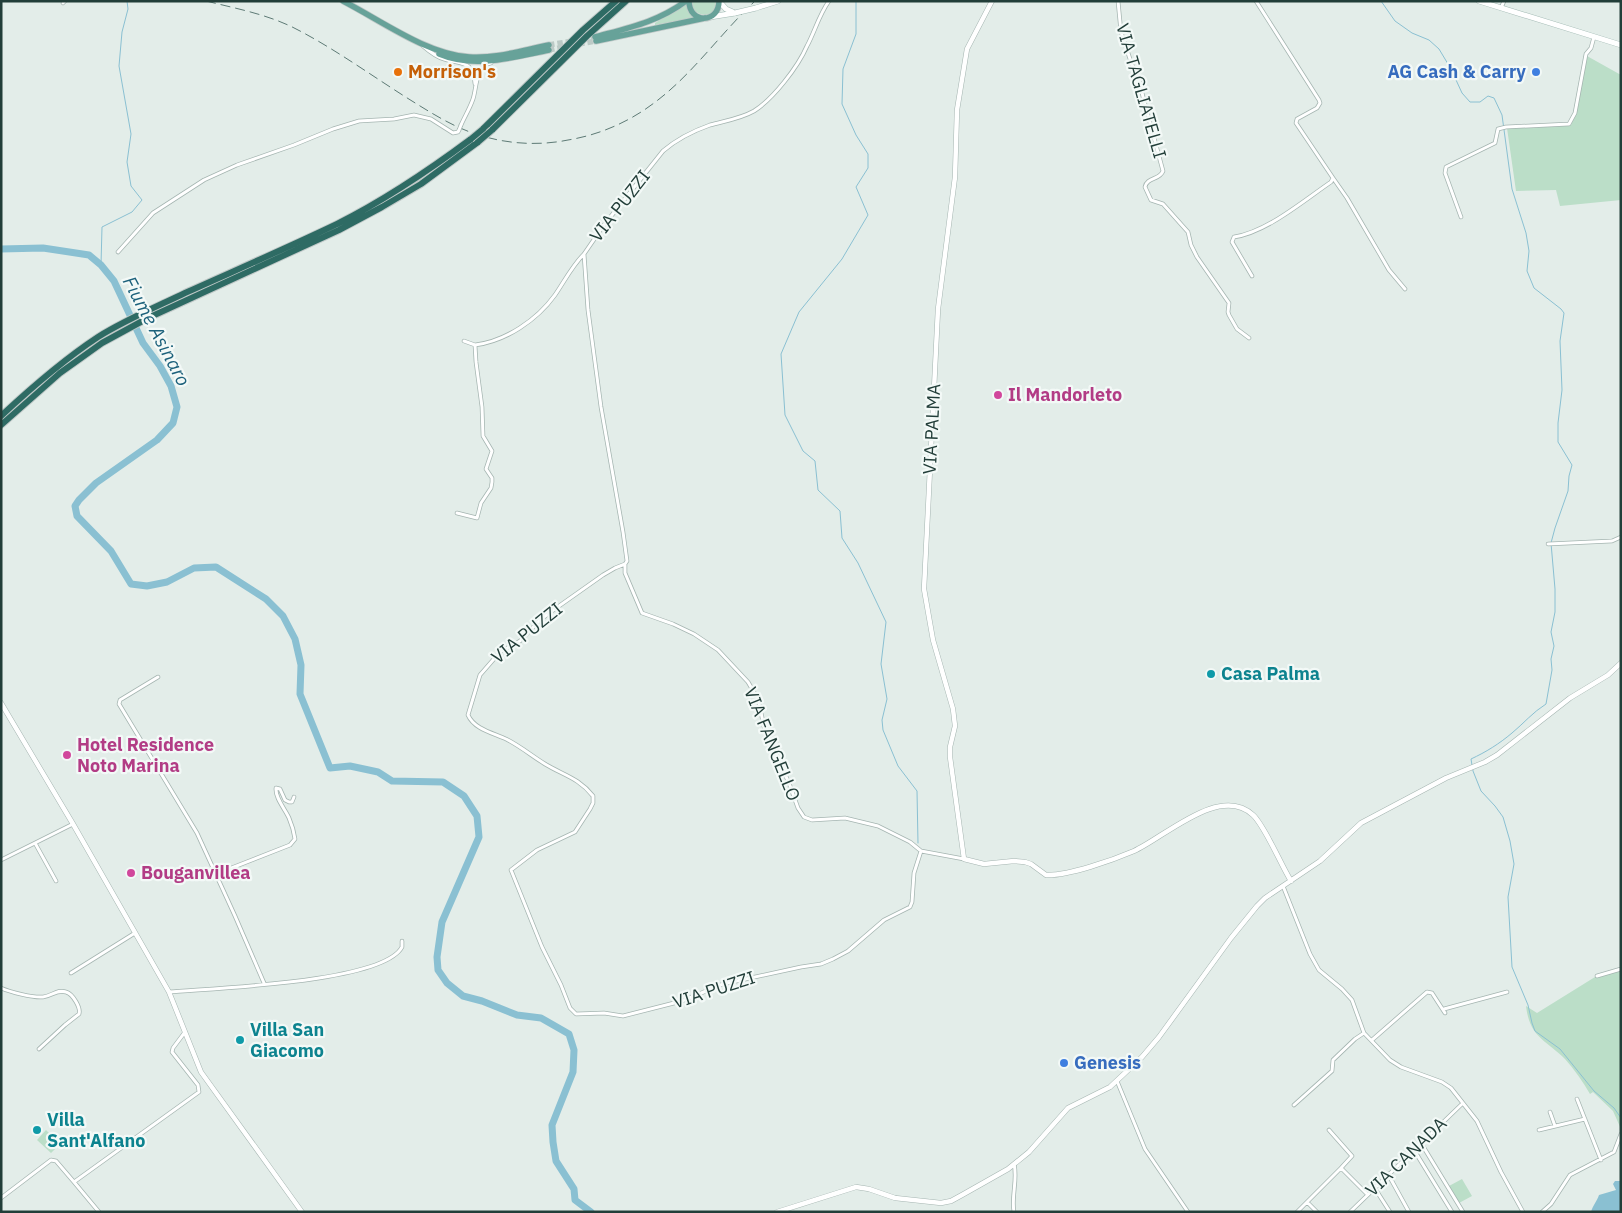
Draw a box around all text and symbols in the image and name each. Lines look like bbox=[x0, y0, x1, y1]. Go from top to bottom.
street label: VIA TAGLIATELLI bbox=[1111, 21, 1172, 161]
place label: Morrison's bbox=[408, 60, 496, 83]
place label: AG Cash & Carry bbox=[1388, 60, 1526, 83]
marker: Morrison's bbox=[392, 66, 404, 78]
marker: AG Cash & Carry bbox=[1530, 66, 1542, 78]
street label: VIA PUZZI bbox=[584, 165, 655, 246]
water label: Fiume Asinaro bbox=[118, 272, 196, 390]
street label: VIA PALMA bbox=[918, 383, 945, 475]
place label: Il Mandorleto bbox=[1008, 383, 1122, 406]
marker: Il Mandorleto bbox=[992, 389, 1004, 401]
street label: VIA PUZZI bbox=[486, 597, 567, 668]
place label: Casa Palma bbox=[1221, 662, 1320, 685]
marker: Casa Palma bbox=[1205, 668, 1217, 680]
street label: VIA FANGELLO bbox=[739, 684, 806, 804]
place label: Hotel Residence Noto Marina bbox=[77, 733, 214, 777]
marker: Hotel Residence Noto Marina bbox=[61, 749, 73, 761]
place label: Bouganvillea bbox=[141, 861, 251, 884]
marker: Bouganvillea bbox=[125, 867, 137, 879]
street label: VIA PUZZI bbox=[670, 965, 758, 1014]
place label: Villa San Giacomo bbox=[250, 1018, 324, 1062]
marker: Villa San Giacomo bbox=[234, 1034, 246, 1046]
place label: Genesis bbox=[1074, 1051, 1141, 1074]
marker: Genesis bbox=[1058, 1057, 1070, 1069]
place label: Villa Sant'Alfano bbox=[47, 1108, 145, 1152]
street label: VIA CANADA bbox=[1360, 1112, 1451, 1201]
marker: Villa Sant'Alfano bbox=[31, 1124, 43, 1136]

